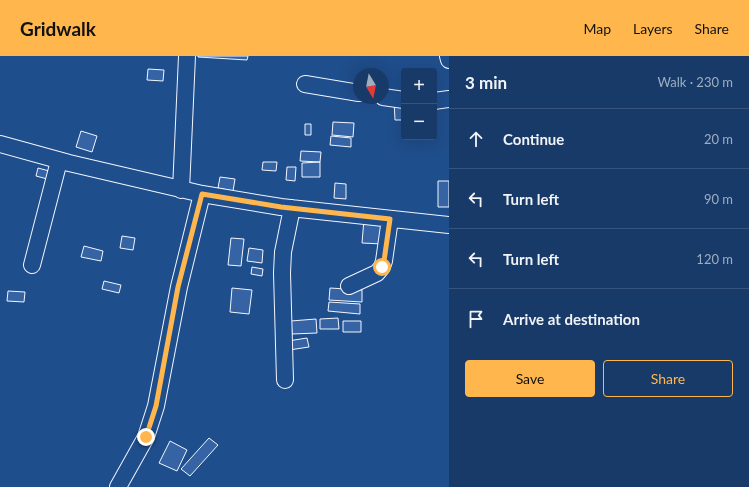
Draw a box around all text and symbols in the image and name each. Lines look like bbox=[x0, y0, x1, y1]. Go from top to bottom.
text: Gridwalk bbox=[20, 17, 96, 40]
text: Map bbox=[583, 20, 611, 37]
text: Layers bbox=[633, 20, 673, 37]
text: Share bbox=[695, 20, 729, 37]
north arrow bbox=[353, 68, 389, 104]
map controls bbox=[401, 68, 437, 140]
button: + bbox=[401, 68, 437, 104]
text: 3 min bbox=[465, 72, 507, 93]
text: Walk · 230 m bbox=[657, 74, 733, 90]
button: − bbox=[401, 104, 437, 140]
icon: ahead bbox=[465, 128, 487, 150]
text: Continue bbox=[503, 130, 564, 148]
text: 20 m bbox=[704, 131, 733, 147]
icon: left bbox=[465, 188, 487, 210]
text: Turn left bbox=[503, 190, 559, 208]
text: 90 m bbox=[704, 191, 733, 207]
icon: left bbox=[465, 248, 487, 270]
text: Turn left bbox=[503, 250, 559, 268]
text: 120 m bbox=[696, 251, 733, 267]
route start bbox=[373, 258, 391, 276]
icon: arrive bbox=[465, 308, 487, 330]
text: Arrive at destination bbox=[503, 310, 640, 328]
button: Save bbox=[465, 360, 595, 397]
button: Share bbox=[603, 360, 733, 397]
route end bbox=[137, 428, 155, 446]

